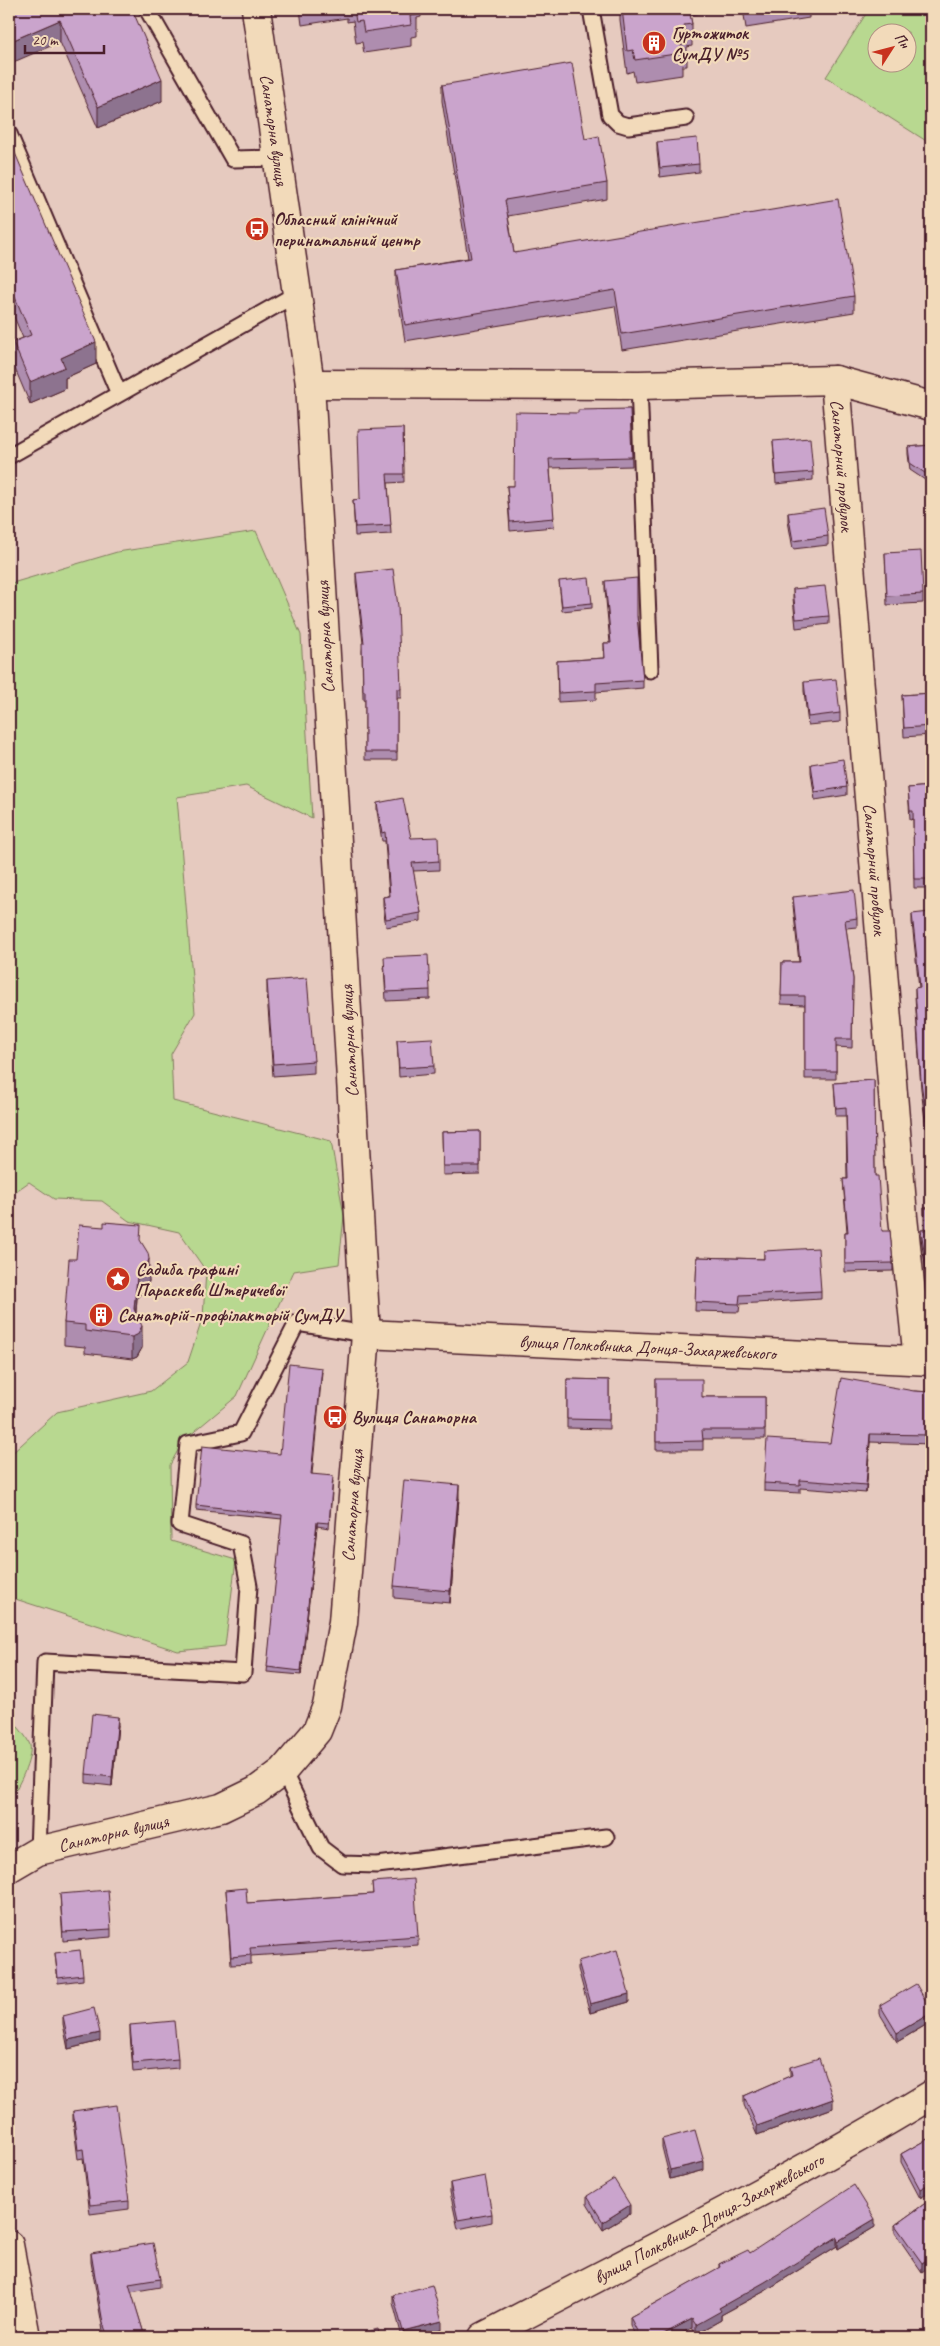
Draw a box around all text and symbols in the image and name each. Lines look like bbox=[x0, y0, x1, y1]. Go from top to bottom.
scale bar bbox=[25, 22, 104, 54]
place label: Гуртожиток СумДУ №5 bbox=[672, 22, 750, 65]
north arrow bbox=[868, 22, 918, 72]
building icon: Гуртожиток СумДУ №5 bbox=[641, 30, 667, 56]
text: Пн bbox=[891, 30, 914, 52]
text: 20 m bbox=[32, 31, 59, 50]
street label: Санаторна вулиця bbox=[255, 73, 293, 189]
place label: Обласний клінічний перинатальний центр bbox=[274, 208, 421, 251]
bus stop icon: Обласний клінічний перинатальний центр bbox=[244, 216, 270, 242]
street label: Санаторний провулок bbox=[826, 399, 858, 534]
street label: Санаторна вулиця bbox=[311, 579, 339, 694]
street label: Санаторний провулок bbox=[858, 803, 891, 938]
street label: Санаторна вулиця bbox=[335, 983, 363, 1098]
place label: Садиба графині Параскеви Штеричевої bbox=[136, 1258, 289, 1301]
place icon: Садиба графині Параскеви Штеричевої bbox=[105, 1266, 131, 1292]
building icon: Санаторій-профілакторій СумДУ bbox=[88, 1302, 114, 1328]
place label: Санаторій-профілакторій СумДУ bbox=[118, 1304, 345, 1326]
street label: вулиця Полковника Донця-Захаржевського bbox=[519, 1330, 778, 1365]
bus stop icon: Вулиця Санаторна bbox=[322, 1404, 348, 1430]
place label: Вулиця Санаторна bbox=[352, 1406, 478, 1428]
street label: Санаторна вулиця bbox=[337, 1447, 368, 1562]
street label: Санаторна вулиця bbox=[56, 1809, 172, 1857]
street label: вулиця Полковника Донця-Захаржевського bbox=[590, 2148, 829, 2288]

